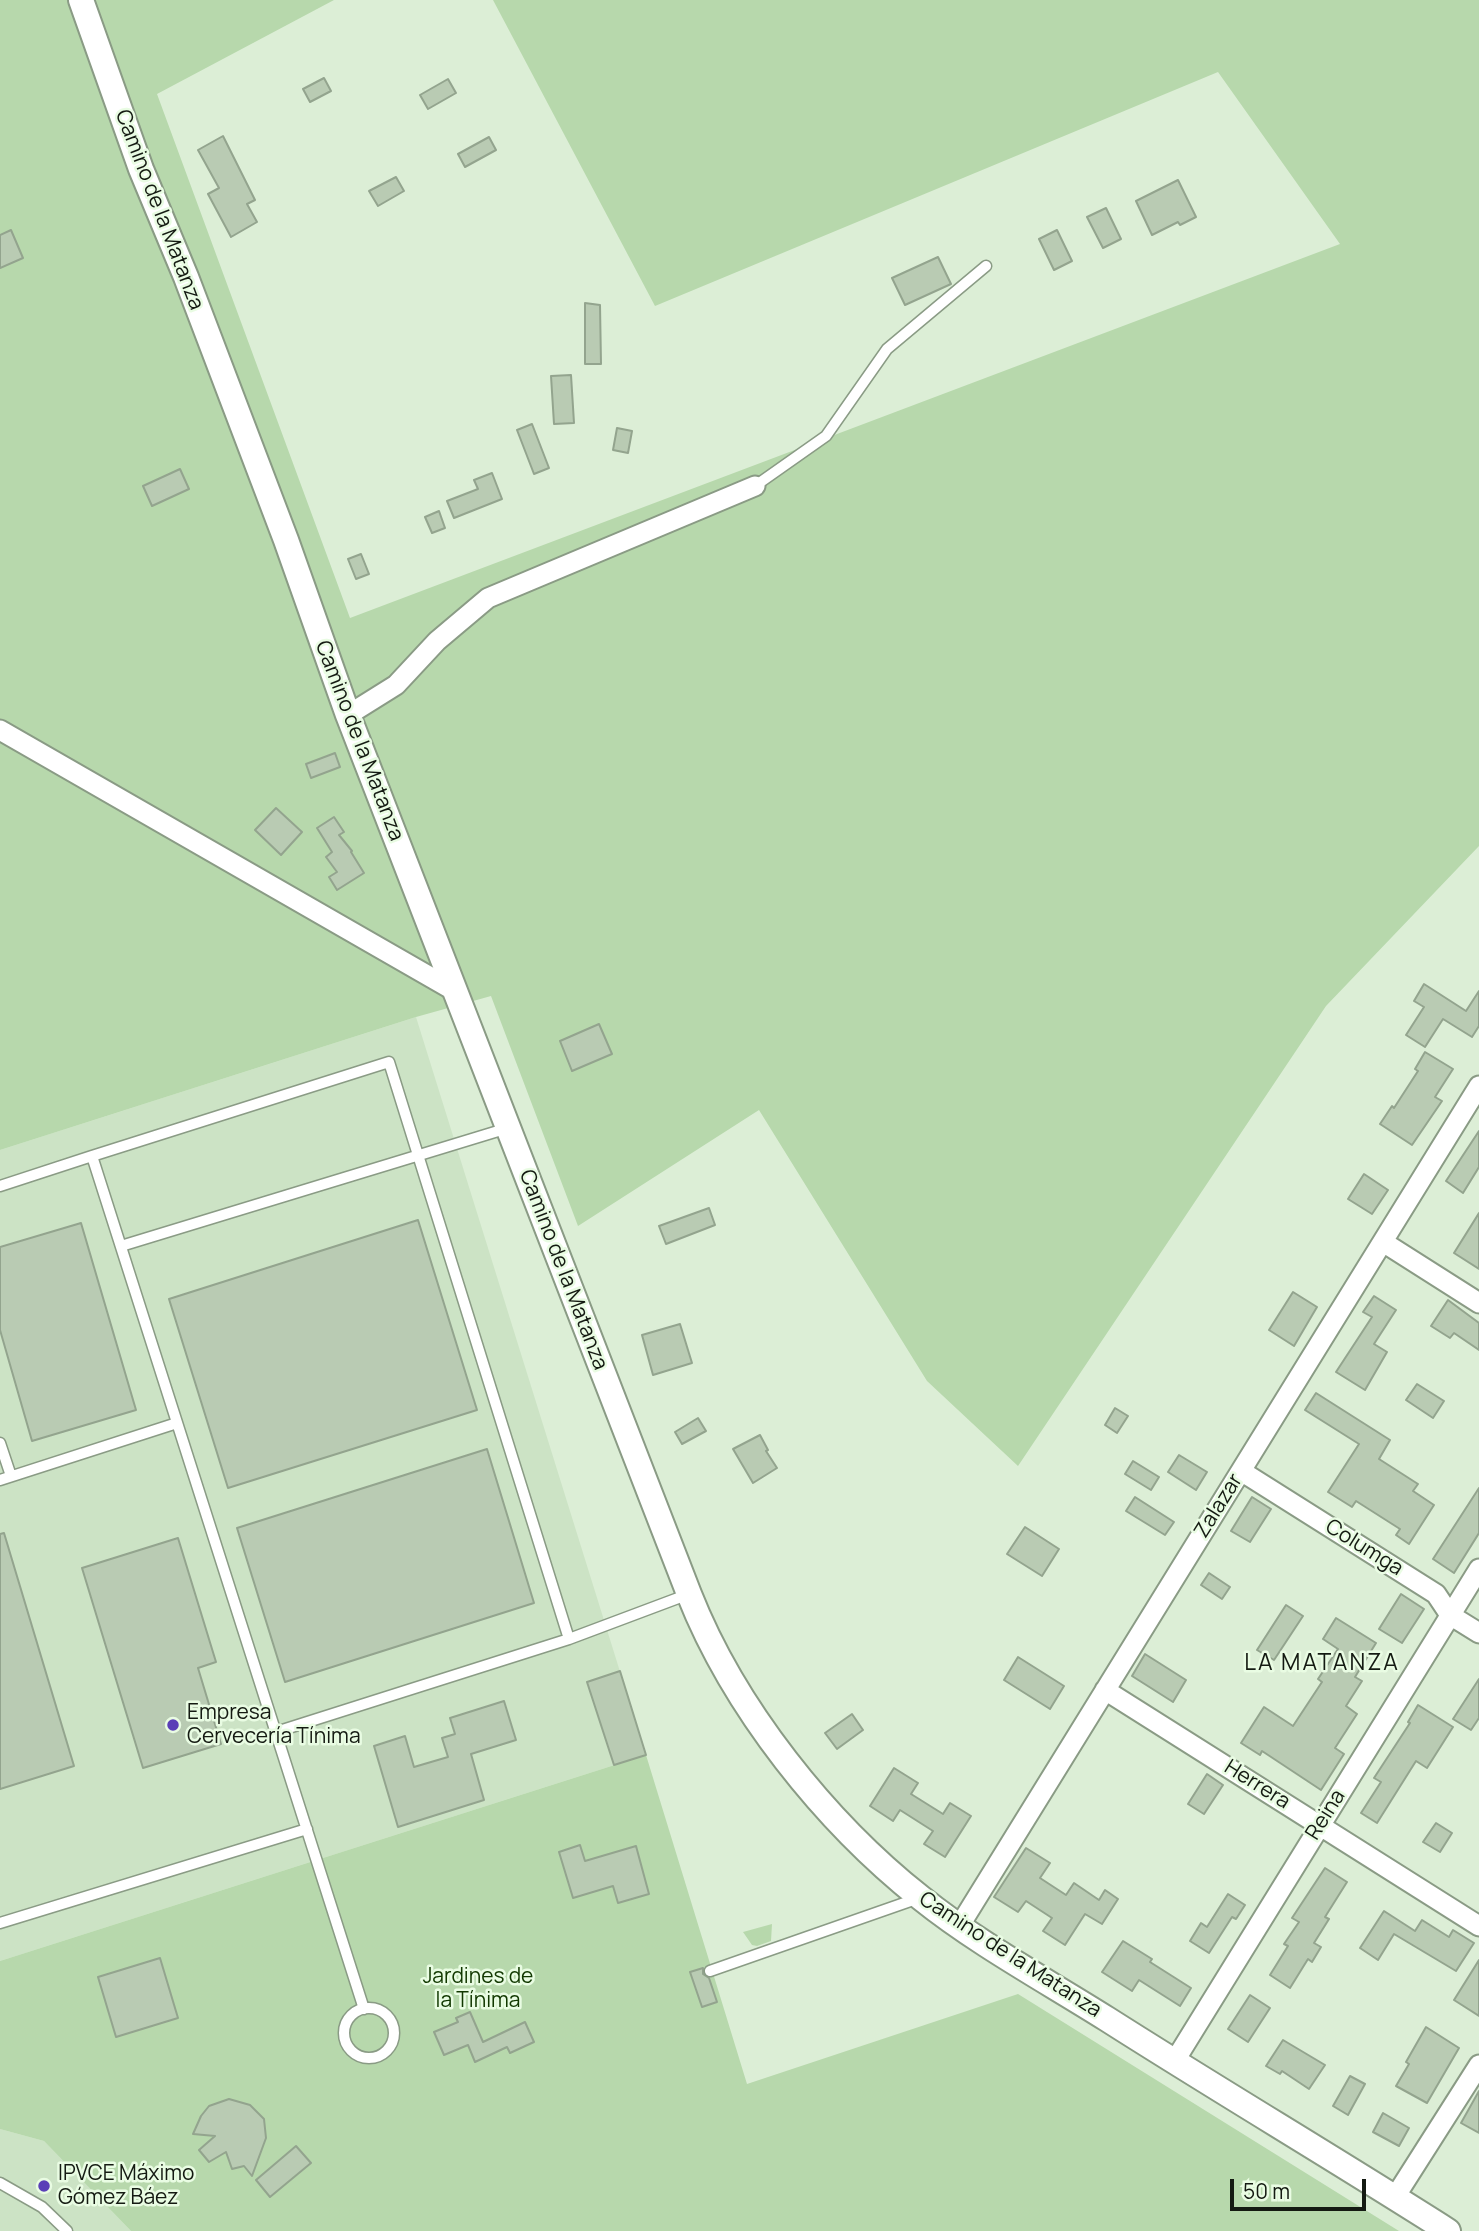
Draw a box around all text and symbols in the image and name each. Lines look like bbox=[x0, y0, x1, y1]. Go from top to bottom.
street label: Camino de la Matanza bbox=[109, 106, 209, 314]
street label: Camino de la Matanza bbox=[309, 637, 409, 845]
street label: Camino de la Matanza bbox=[513, 1166, 613, 1374]
street label: Zalazar bbox=[1190, 1469, 1248, 1543]
street label: Columga bbox=[1321, 1514, 1407, 1582]
district label: LA MATANZA bbox=[1245, 1650, 1399, 1678]
place label: Empresa Cervecería Tínima bbox=[187, 1700, 361, 1750]
marker: Empresa Cervecería Tínima bbox=[165, 1717, 181, 1733]
street label: Herrera bbox=[1220, 1755, 1294, 1815]
street label: Reina bbox=[1301, 1785, 1351, 1845]
street label: Camino de la Matanza bbox=[914, 1887, 1106, 2023]
park label: Jardines de la Tínima bbox=[423, 1964, 533, 2014]
place label: IPVCE Máximo Gómez Báez bbox=[58, 2161, 194, 2211]
scale bar bbox=[1234, 2164, 1370, 2208]
text: 50 m bbox=[1243, 2177, 1290, 2205]
marker: IPVCE Máximo Gómez Báez bbox=[36, 2178, 52, 2194]

